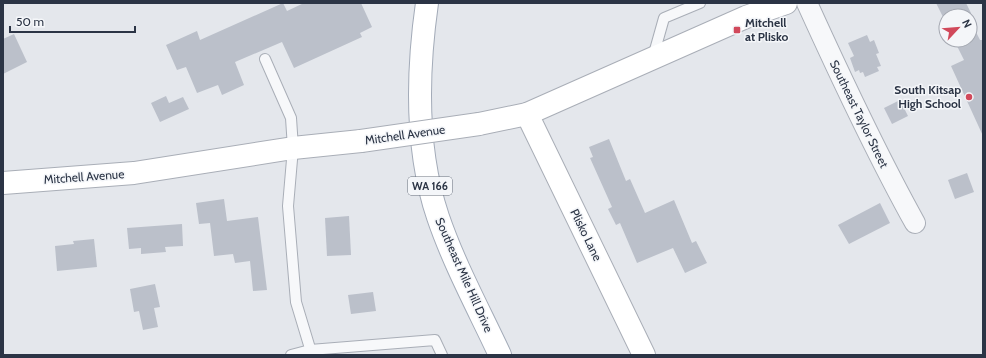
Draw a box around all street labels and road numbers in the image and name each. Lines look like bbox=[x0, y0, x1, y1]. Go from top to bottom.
street label: Southeast Taylor Street bbox=[827, 57, 892, 170]
street label: Mitchell Avenue bbox=[364, 121, 446, 148]
street label: Mitchell Avenue bbox=[43, 166, 125, 187]
road number: WA 166 bbox=[408, 177, 452, 195]
street label: Plisko Lane bbox=[567, 206, 606, 263]
street label: Southeast Mile Hill Drive bbox=[432, 215, 497, 335]

